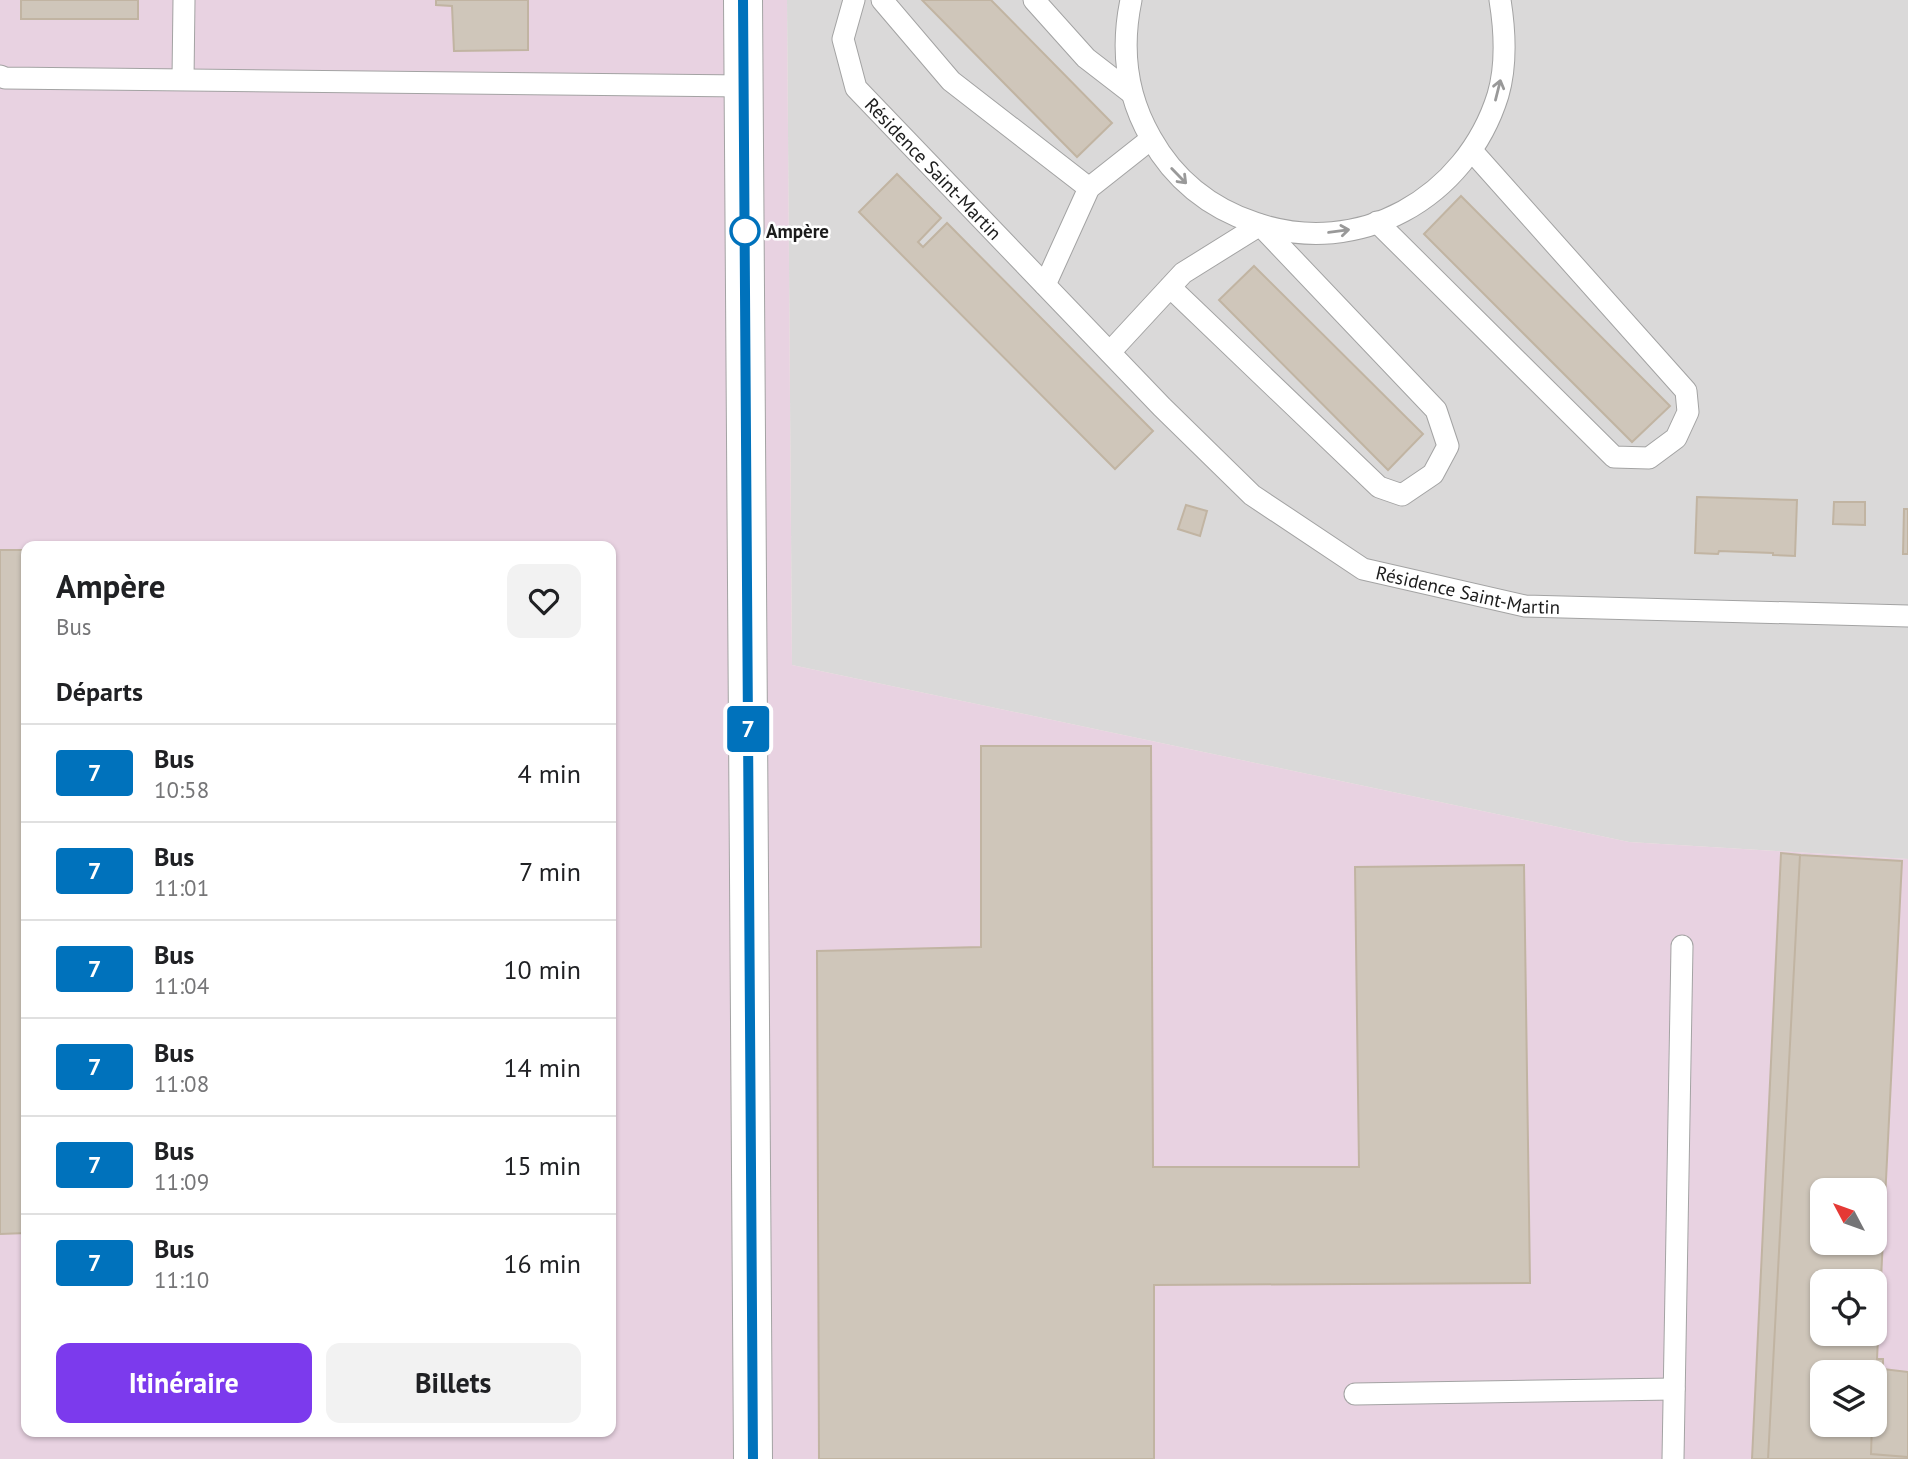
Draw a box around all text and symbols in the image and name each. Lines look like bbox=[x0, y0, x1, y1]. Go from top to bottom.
one-way arrow bbox=[1492, 79, 1505, 101]
street label: Résidence Saint-Martin bbox=[860, 93, 1007, 245]
one-way arrow bbox=[1171, 167, 1188, 184]
marker: Ampère bbox=[730, 216, 760, 246]
place label: Ampère bbox=[766, 219, 829, 243]
one-way arrow bbox=[1327, 225, 1349, 238]
street label: Résidence Saint-Martin bbox=[1374, 560, 1560, 619]
text: Ampère bbox=[56, 564, 165, 607]
button: heart bbox=[507, 564, 581, 638]
text: Bus bbox=[56, 612, 92, 641]
text: Départs bbox=[56, 675, 143, 708]
line badge: 7 bbox=[725, 706, 771, 752]
text: 7 bbox=[741, 713, 755, 744]
text: Bus bbox=[154, 742, 194, 775]
text: 7 bbox=[88, 757, 101, 788]
text: 4 min bbox=[518, 757, 581, 790]
text: 10:58 bbox=[154, 775, 209, 804]
text: Bus bbox=[154, 840, 194, 873]
text: 7 bbox=[88, 855, 101, 886]
text: 7 min bbox=[519, 855, 581, 888]
text: 11:01 bbox=[154, 873, 209, 902]
text: Bus bbox=[154, 938, 194, 971]
text: 7 bbox=[88, 953, 101, 984]
text: 10 min bbox=[503, 953, 581, 986]
text: 11:04 bbox=[154, 971, 209, 1000]
text: Bus bbox=[154, 1036, 194, 1069]
text: 7 bbox=[88, 1051, 101, 1082]
text: 14 min bbox=[503, 1051, 581, 1084]
text: 11:08 bbox=[154, 1069, 209, 1098]
text: Bus bbox=[154, 1134, 194, 1167]
text: 7 bbox=[88, 1149, 101, 1180]
text: 15 min bbox=[503, 1149, 581, 1182]
text: 11:09 bbox=[154, 1167, 209, 1196]
north arrow bbox=[1810, 1178, 1886, 1255]
map controls bbox=[1810, 1178, 1887, 1437]
text: Bus bbox=[154, 1232, 194, 1265]
text: 7 bbox=[88, 1247, 101, 1278]
text: 16 min bbox=[503, 1247, 581, 1280]
text: 11:10 bbox=[154, 1265, 209, 1294]
button: locate bbox=[1810, 1269, 1887, 1346]
button: Itinéraire bbox=[56, 1343, 312, 1423]
button: Billets bbox=[326, 1343, 581, 1423]
button: layers bbox=[1810, 1360, 1887, 1437]

